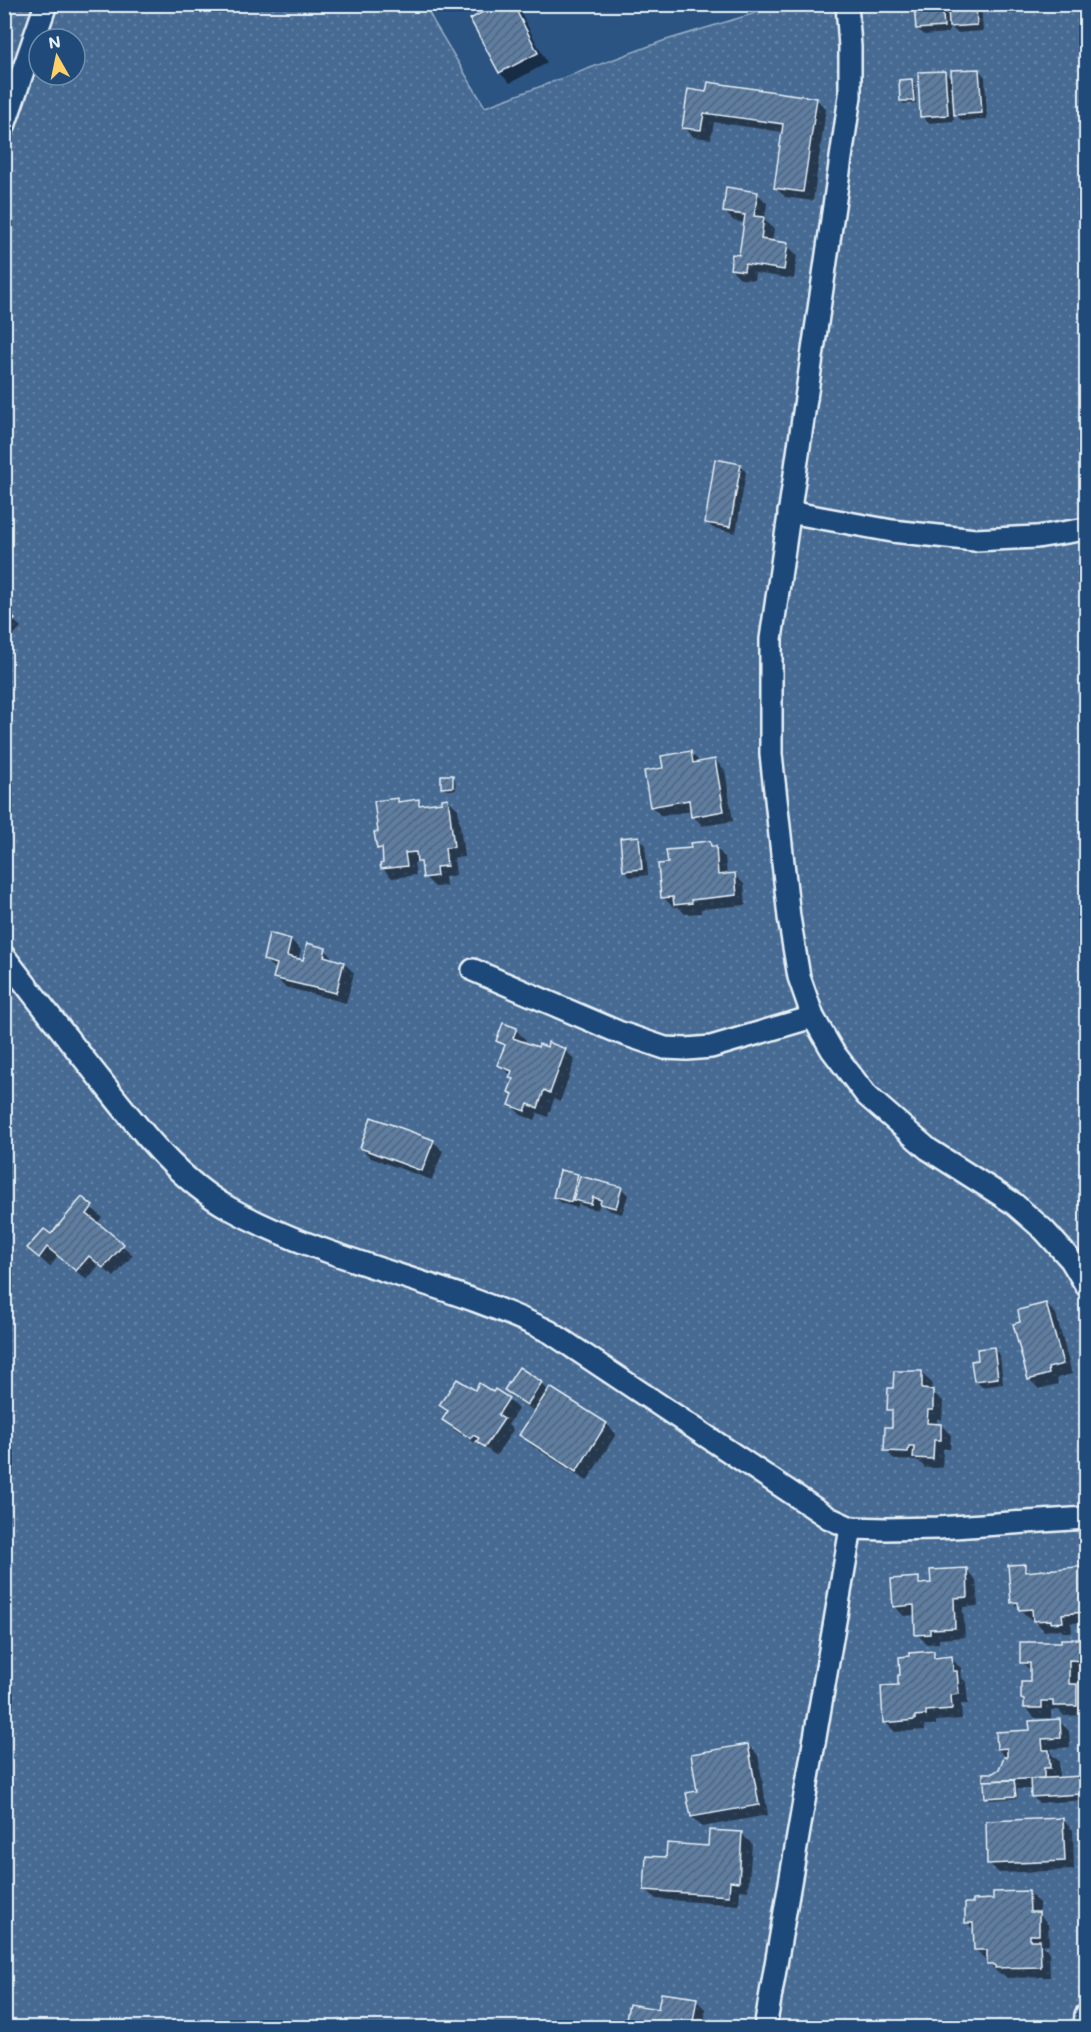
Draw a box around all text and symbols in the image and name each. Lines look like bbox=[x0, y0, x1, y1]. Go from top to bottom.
north arrow bbox=[27, 27, 87, 87]
text: N bbox=[47, 30, 62, 53]

